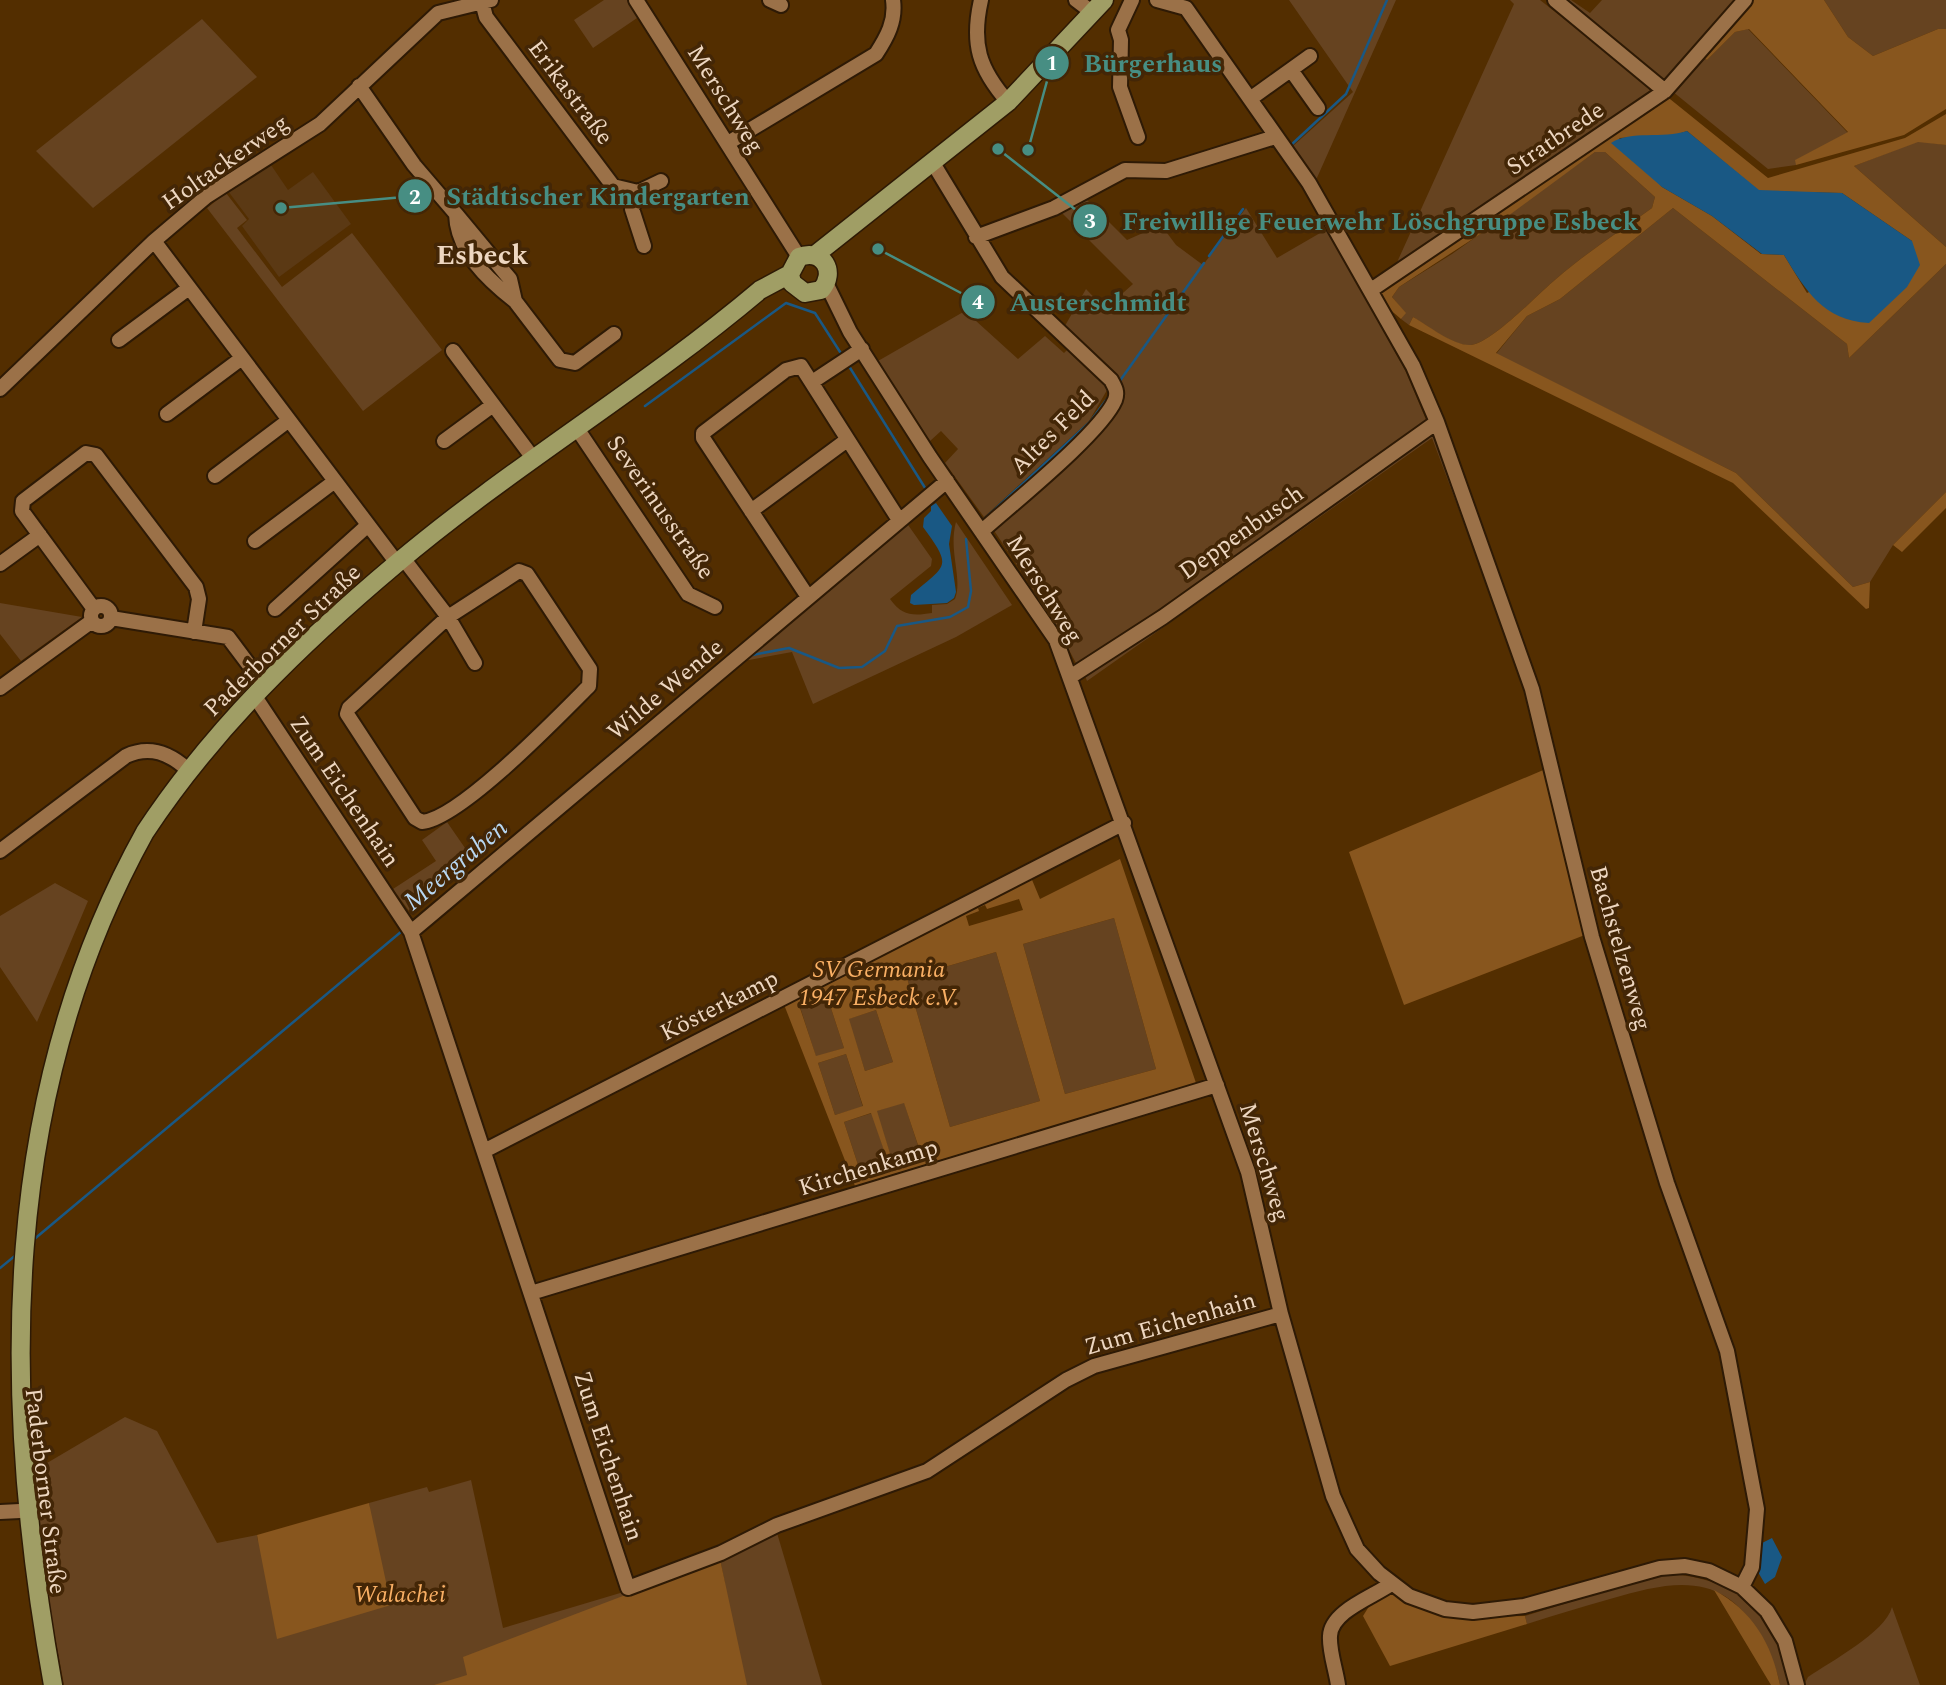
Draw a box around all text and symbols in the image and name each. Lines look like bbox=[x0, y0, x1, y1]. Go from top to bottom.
street label: Erikastraße bbox=[519, 32, 622, 153]
street label: Merschweg bbox=[677, 38, 773, 161]
callout: Bürgerhaus bbox=[1035, 40, 1237, 87]
text: Bürgerhaus bbox=[1084, 44, 1222, 84]
text: 1 bbox=[1046, 48, 1058, 80]
street label: Stratbrede bbox=[1499, 93, 1612, 185]
street label: Holtackerweg bbox=[155, 106, 297, 220]
callout: Städtischer Kindergarten bbox=[397, 173, 764, 220]
text: Städtischer Kindergarten bbox=[446, 177, 750, 217]
text: 2 bbox=[409, 182, 421, 214]
callout: Freiwillige Feuerwehr Löschgruppe Esbeck bbox=[1073, 197, 1652, 244]
text: Freiwillige Feuerwehr Löschgruppe Esbeck bbox=[1122, 202, 1638, 242]
text: 3 bbox=[1084, 206, 1096, 238]
district label: Esbeck bbox=[436, 234, 528, 277]
callout: Austerschmidt bbox=[961, 278, 1201, 325]
text: Austerschmidt bbox=[1010, 283, 1186, 323]
text: 4 bbox=[972, 287, 984, 319]
street label: Altes Feld bbox=[1002, 382, 1103, 483]
street label: Severinusstraße bbox=[597, 428, 723, 587]
street label: Deppenbusch bbox=[1172, 476, 1312, 589]
street label: Merschweg bbox=[996, 528, 1092, 651]
street label: Paderborner Straße bbox=[196, 556, 370, 726]
street label: Wilde Wende bbox=[599, 630, 732, 749]
street label: Zum Eichenhain bbox=[280, 708, 409, 875]
water label: Meergraben bbox=[394, 809, 517, 921]
street label: Bachstelzenweg bbox=[1579, 862, 1661, 1035]
park label: SV Germania 1947 Esbeck e.V. bbox=[799, 952, 959, 1016]
street label: Kösterkamp bbox=[654, 961, 785, 1051]
street label: Merschweg bbox=[1229, 1098, 1299, 1226]
street label: Kirchenkamp bbox=[794, 1130, 942, 1206]
street label: Zum Eichenhain bbox=[1080, 1282, 1260, 1366]
street label: Zum Eichenhain bbox=[564, 1367, 653, 1546]
street label: Paderborner Straße bbox=[14, 1386, 76, 1596]
park label: Walachei bbox=[354, 1577, 446, 1613]

